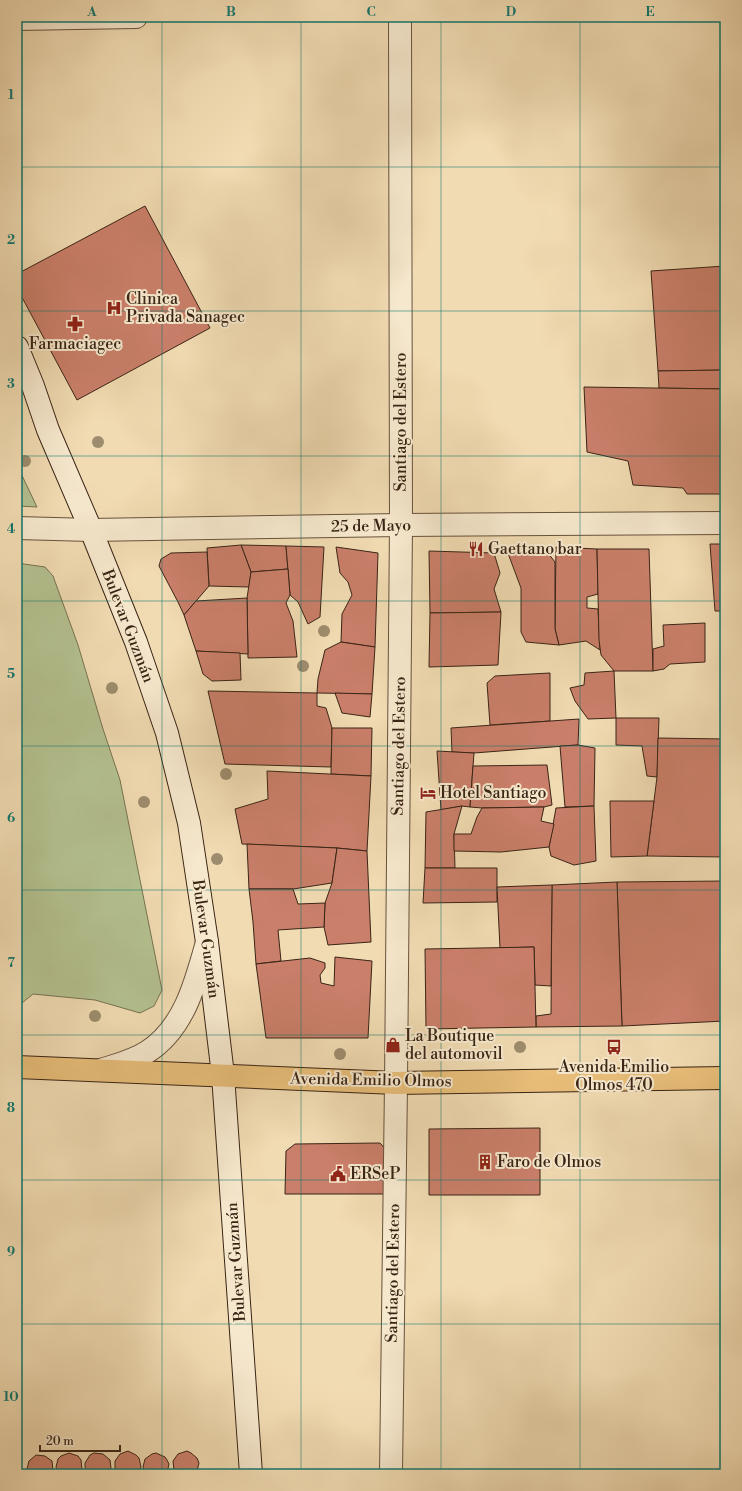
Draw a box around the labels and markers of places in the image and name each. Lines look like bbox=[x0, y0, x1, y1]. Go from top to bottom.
place label: Clinica Privada Sanagec bbox=[126, 289, 245, 327]
hospital icon: Clinica Privada Sanagec bbox=[105, 299, 123, 317]
pharmacy icon: Farmaciagec bbox=[66, 315, 84, 333]
place label: Farmaciagec bbox=[29, 334, 121, 354]
place label: Gaettano bar bbox=[488, 539, 582, 559]
restaurant icon: Gaettano bar bbox=[467, 540, 485, 558]
place label: Hotel Santiago bbox=[440, 783, 546, 803]
hotel icon: Hotel Santiago bbox=[419, 784, 437, 802]
place label: La Boutique del automovil bbox=[405, 1026, 503, 1064]
shop icon: La Boutique del automovil bbox=[384, 1036, 402, 1054]
bus stop icon: Avenida Emilio Olmos 470 bbox=[605, 1038, 623, 1056]
place label: Avenida Emilio Olmos 470 bbox=[558, 1057, 669, 1095]
place label: Faro de Olmos bbox=[497, 1152, 601, 1172]
building icon: Faro de Olmos bbox=[476, 1153, 494, 1171]
place label: ERSeP bbox=[350, 1164, 400, 1184]
public building icon: ERSeP bbox=[329, 1165, 347, 1183]

